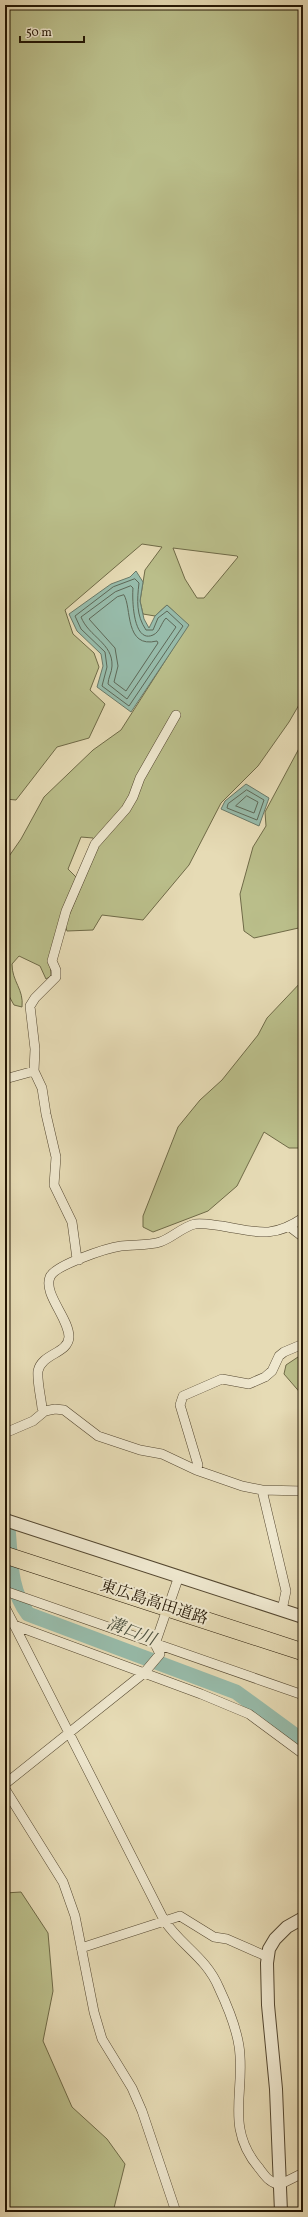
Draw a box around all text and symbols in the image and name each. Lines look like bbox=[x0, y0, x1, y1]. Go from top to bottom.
scale bar bbox=[20, 18, 84, 44]
text: 50 m bbox=[26, 25, 52, 41]
street label: 東広島高田道路 bbox=[97, 1575, 211, 1631]
water label: 溝口川 bbox=[103, 1612, 161, 1653]

